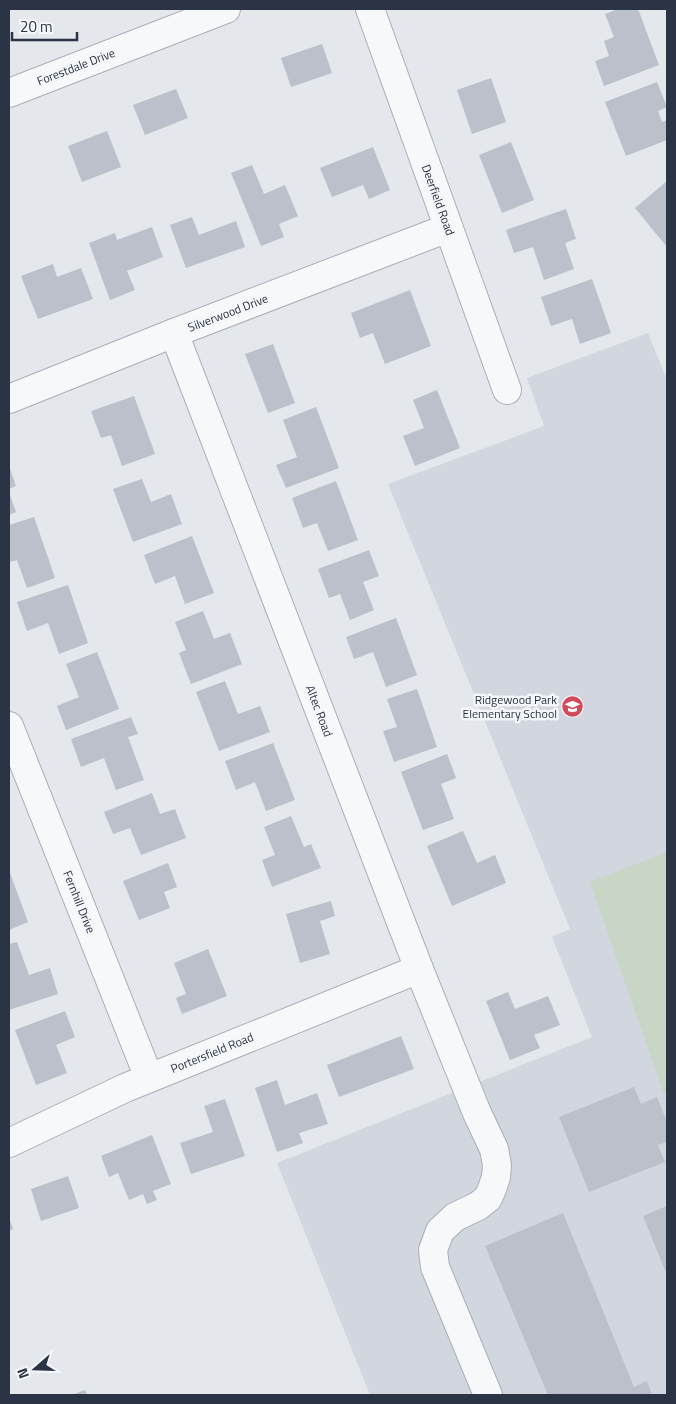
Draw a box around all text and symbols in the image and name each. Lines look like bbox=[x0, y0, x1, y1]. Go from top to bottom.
scale bar bbox=[12, 10, 78, 42]
text: 20 m bbox=[20, 15, 53, 38]
street label: Forestdale Drive bbox=[34, 43, 118, 90]
street label: Deerfield Road bbox=[417, 162, 460, 238]
street label: Silverwood Drive bbox=[185, 288, 271, 337]
street label: Altec Road bbox=[301, 682, 338, 739]
place label: Ridgewood Park Elementary School bbox=[463, 690, 557, 723]
school or university icon: Ridgewood Park Elementary School bbox=[561, 695, 585, 719]
street label: Fernhill Drive bbox=[58, 868, 101, 936]
street label: Portersfield Road bbox=[167, 1027, 256, 1078]
north arrow bbox=[10, 1344, 60, 1394]
text: N bbox=[11, 1365, 34, 1382]

